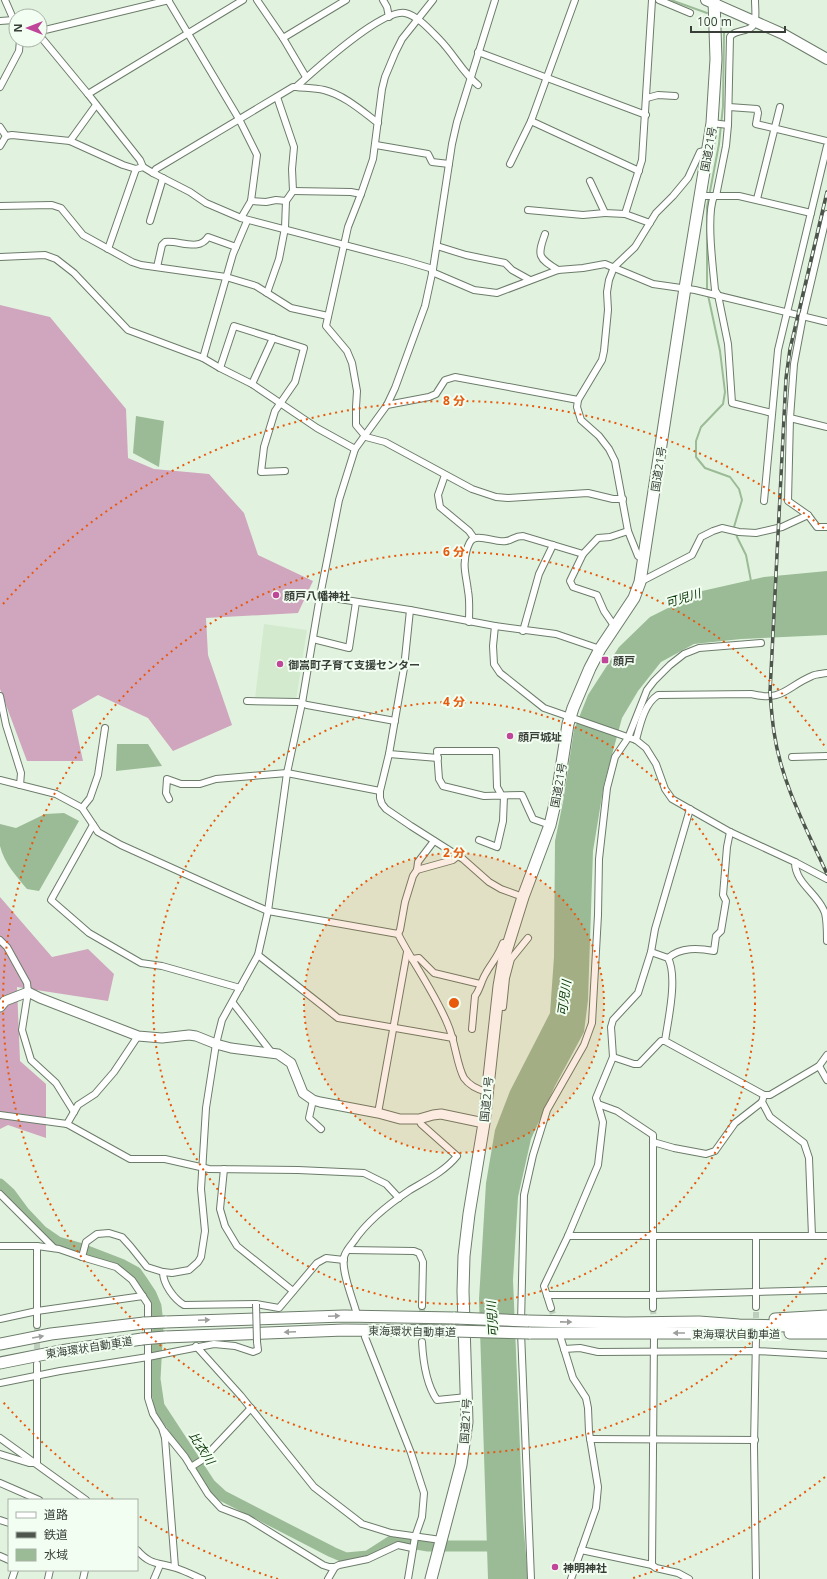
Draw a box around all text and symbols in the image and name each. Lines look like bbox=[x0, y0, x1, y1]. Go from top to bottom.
north arrow bbox=[8, 8, 48, 48]
scale bar bbox=[691, 8, 785, 34]
text: 100 m bbox=[697, 13, 732, 30]
text: N bbox=[10, 24, 25, 32]
street label: 国道21号 bbox=[697, 125, 719, 173]
text: 8 分 bbox=[443, 392, 465, 409]
street label: 国道21号 bbox=[647, 445, 669, 493]
text: 6 分 bbox=[443, 543, 465, 560]
water label: 可児川 bbox=[663, 584, 705, 611]
place label: 顔戸八幡神社 bbox=[284, 588, 350, 603]
marker: 顔戸八幡神社 bbox=[271, 590, 281, 600]
place label: 顔戸 bbox=[613, 653, 635, 668]
marker: 顔戸 bbox=[600, 655, 610, 665]
place label: 御嵩町子育て支援センター bbox=[288, 657, 420, 672]
marker: 御嵩町子育て支援センター bbox=[275, 659, 285, 669]
text: 4 分 bbox=[443, 693, 465, 710]
place label: 顔戸城址 bbox=[518, 729, 562, 744]
marker: 顔戸城址 bbox=[505, 731, 515, 741]
street label: 国道21号 bbox=[547, 761, 569, 809]
text: 2 分 bbox=[443, 844, 465, 861]
water label: 可児川 bbox=[553, 977, 575, 1017]
centre of rings bbox=[447, 996, 461, 1010]
street label: 国道21号 bbox=[476, 1076, 496, 1122]
water label: 可児川 bbox=[482, 1298, 502, 1338]
one-way arrow bbox=[328, 1313, 340, 1320]
one-way arrow bbox=[198, 1317, 210, 1324]
one-way arrow bbox=[560, 1319, 573, 1325]
street label: 東海環状自動車道 bbox=[368, 1323, 456, 1339]
street label: 東海環状自動車道 bbox=[692, 1326, 780, 1341]
one-way arrow bbox=[284, 1328, 296, 1335]
one-way arrow bbox=[672, 1330, 685, 1336]
one-way arrow bbox=[32, 1333, 44, 1339]
street label: 東海環状自動車道 bbox=[44, 1333, 134, 1361]
street label: 国道21号 bbox=[456, 1398, 474, 1444]
water label: 比衣川 bbox=[185, 1428, 220, 1469]
legend bbox=[8, 1499, 138, 1571]
text: 道路 bbox=[44, 1506, 68, 1523]
text: 鉄道 bbox=[44, 1526, 68, 1543]
text: 水域 bbox=[44, 1546, 68, 1563]
place label: 神明神社 bbox=[563, 1560, 607, 1575]
marker: 神明神社 bbox=[550, 1562, 560, 1572]

